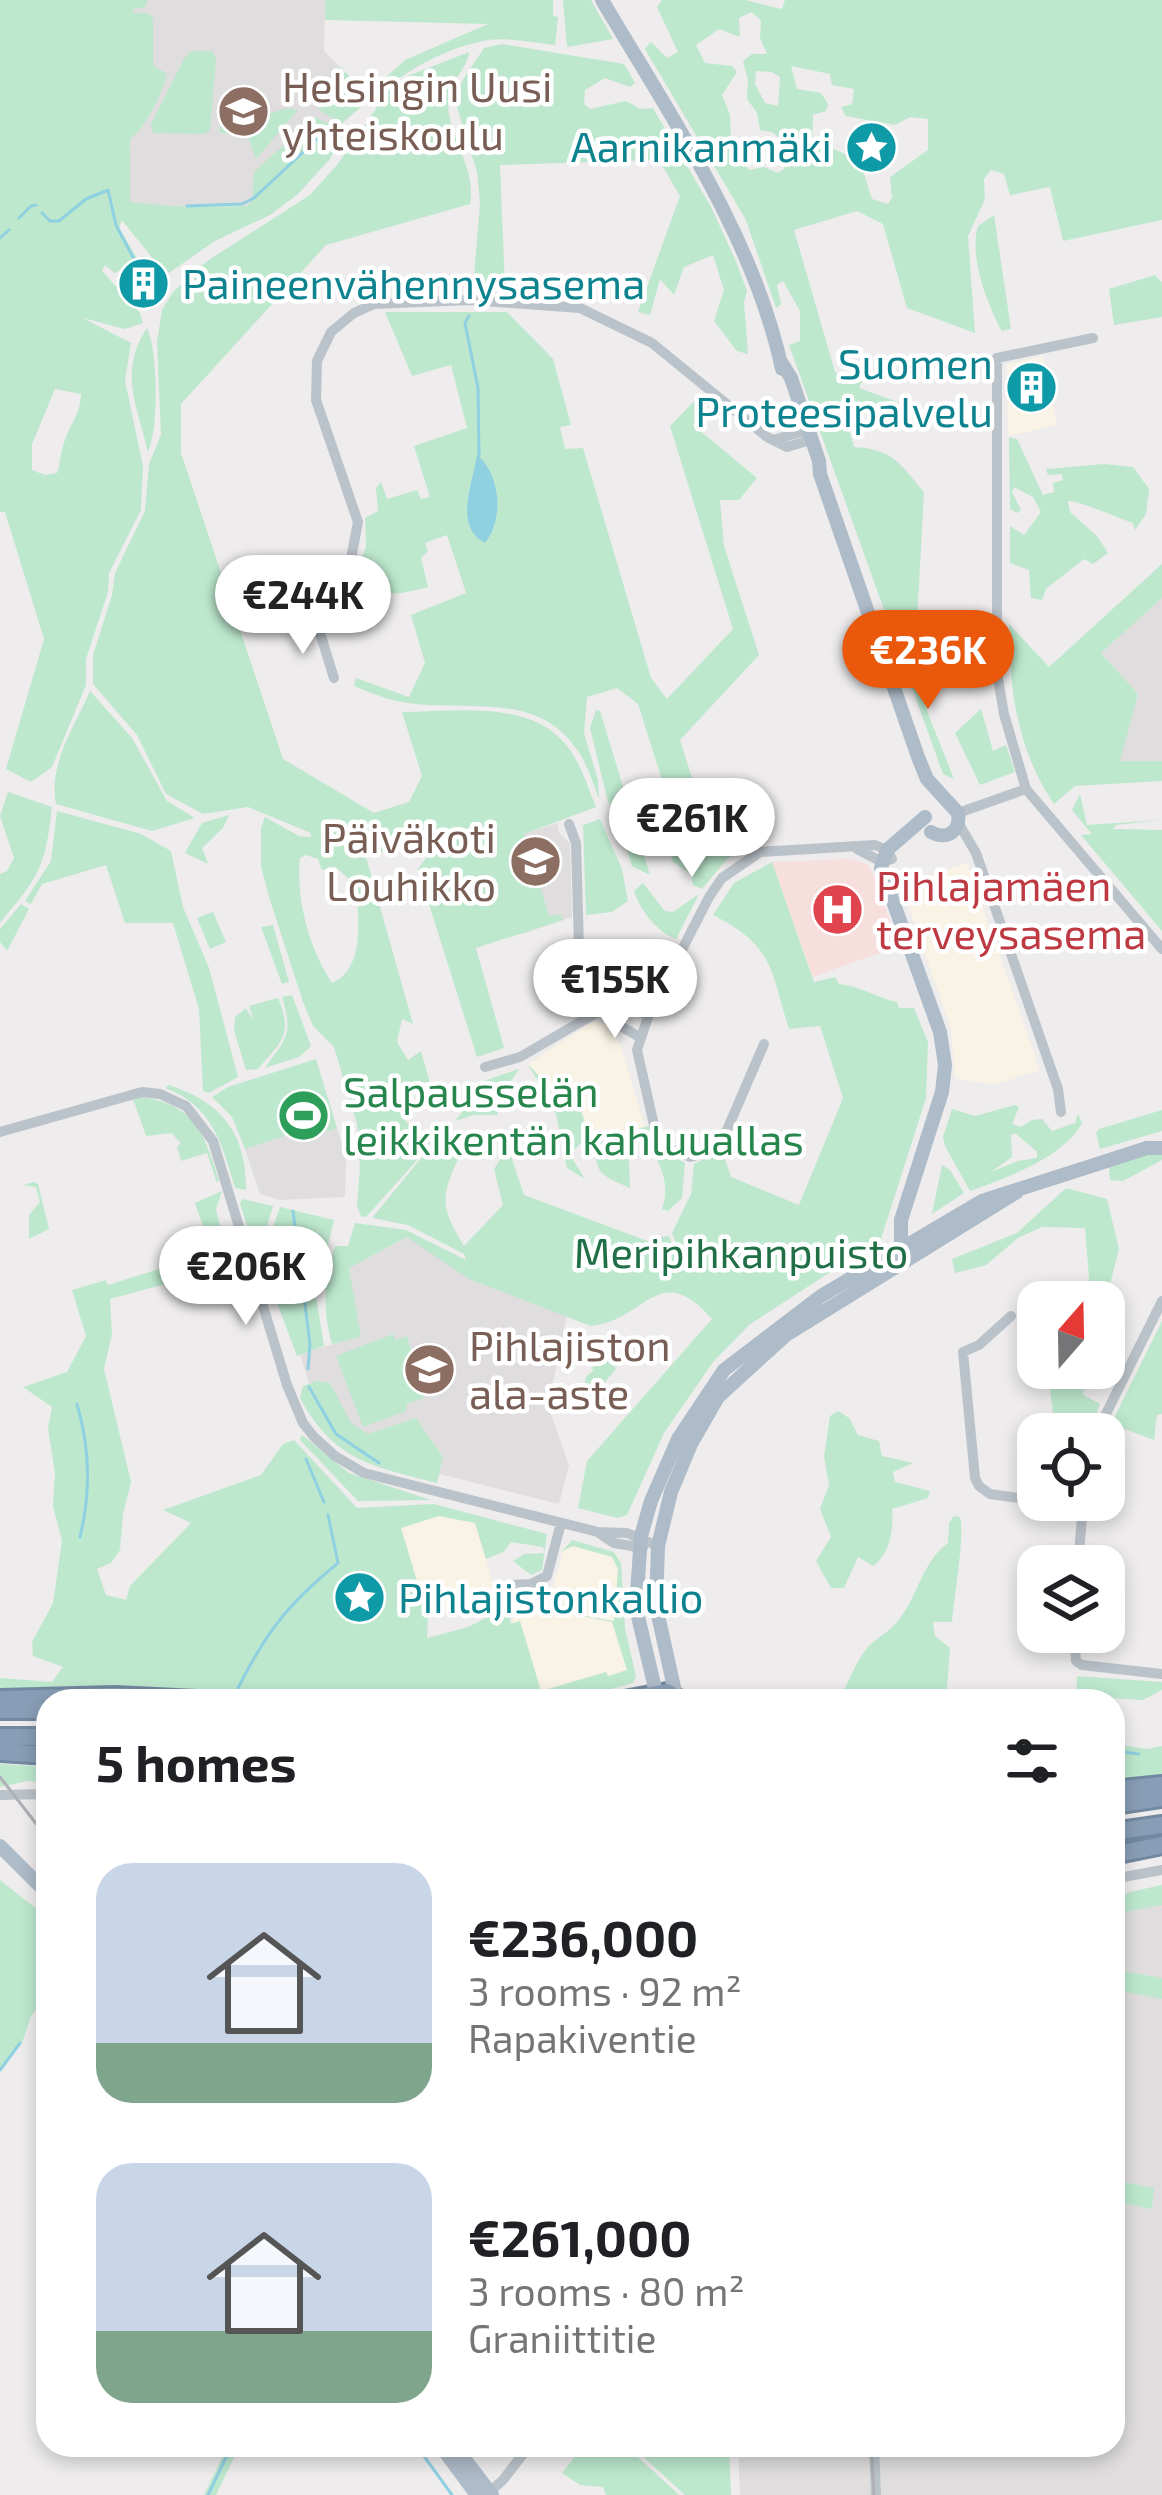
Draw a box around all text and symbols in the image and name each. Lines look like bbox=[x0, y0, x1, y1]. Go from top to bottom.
place label: Helsingin Uusi yhteiskoulu bbox=[282, 60, 553, 158]
school or university icon: Helsingin Uusi yhteiskoulu bbox=[215, 83, 271, 139]
place icon: Aarnikanmäki bbox=[843, 119, 899, 175]
place label: Aarnikanmäki bbox=[571, 120, 832, 170]
building icon: Paineenvähennysasema bbox=[115, 256, 171, 312]
place label: Paineenvähennysasema bbox=[182, 257, 645, 307]
place label: Suomen Proteesipalvelu bbox=[695, 337, 993, 435]
building icon: Suomen Proteesipalvelu bbox=[1004, 360, 1060, 416]
pin: €244K bbox=[219, 555, 387, 657]
text: €244K bbox=[242, 570, 364, 617]
pin: €236K bbox=[844, 610, 1012, 712]
text: €236K bbox=[869, 625, 987, 672]
pin: €261K bbox=[608, 778, 776, 880]
text: €261K bbox=[636, 793, 748, 840]
place label: Päiväkoti Louhikko bbox=[322, 811, 496, 909]
school or university icon: Päiväkoti Louhikko bbox=[507, 834, 563, 890]
place label: Pihlajamäen terveysasema bbox=[876, 859, 1146, 957]
hospital icon: Pihlajamäen terveysasema bbox=[809, 882, 865, 938]
pin: €155K bbox=[531, 939, 699, 1041]
text: €155K bbox=[560, 954, 670, 1001]
place label: Salpausselän leikkikentän kahluuallas bbox=[343, 1065, 804, 1163]
sports icon: Salpausselän leikkikentän kahluuallas bbox=[276, 1088, 332, 1144]
pin: €206K bbox=[162, 1226, 330, 1328]
park label: Meripihkanpuisto bbox=[574, 1226, 908, 1276]
text: €206K bbox=[186, 1241, 306, 1288]
north arrow bbox=[1017, 1281, 1125, 1389]
map controls bbox=[1017, 1281, 1125, 1653]
place label: Pihlajiston ala-aste bbox=[469, 1319, 671, 1417]
school or university icon: Pihlajiston ala-aste bbox=[402, 1342, 458, 1398]
button: locate bbox=[1017, 1413, 1125, 1521]
button: layers bbox=[1017, 1545, 1125, 1653]
place icon: Pihlajistonkallio bbox=[331, 1570, 387, 1626]
place label: Pihlajistonkallio bbox=[398, 1571, 703, 1622]
icon: filters bbox=[999, 1728, 1065, 1794]
text: 5 homes bbox=[96, 1731, 297, 1792]
text: €236,000 bbox=[468, 1906, 698, 1967]
icon: home bbox=[192, 1911, 336, 2055]
text: 3 rooms · 92 m² bbox=[468, 1967, 742, 2014]
text: Rapakiventie bbox=[468, 2014, 697, 2061]
text: €261,000 bbox=[468, 2206, 691, 2267]
icon: home bbox=[192, 2211, 336, 2355]
text: 3 rooms · 80 m² bbox=[468, 2267, 745, 2314]
text: Graniittitie bbox=[468, 2314, 656, 2361]

